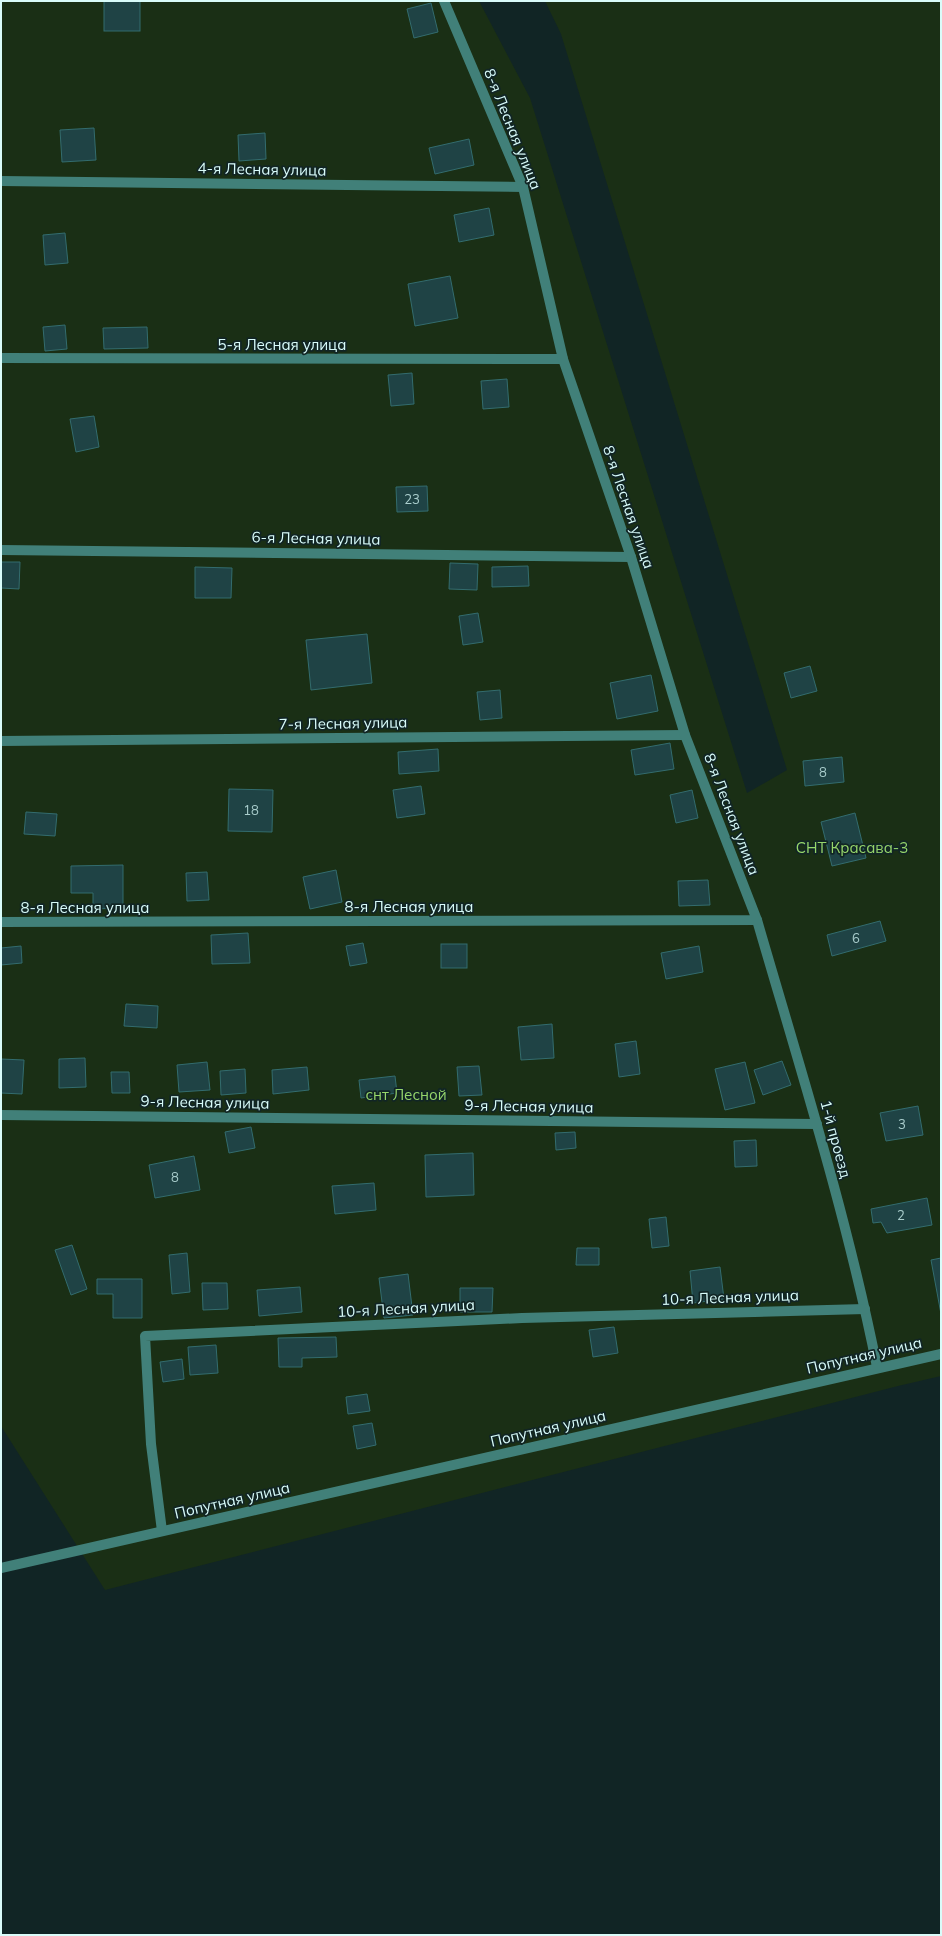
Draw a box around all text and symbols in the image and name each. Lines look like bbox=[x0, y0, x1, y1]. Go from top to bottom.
street label: 8-я Лесная улица bbox=[480, 66, 546, 192]
street label: 4-я Лесная улица bbox=[197, 158, 327, 180]
street label: 5-я Лесная улица bbox=[218, 335, 346, 354]
street label: 8-я Лесная улица bbox=[599, 443, 659, 571]
house number: 23 bbox=[404, 491, 420, 507]
street label: 6-я Лесная улица bbox=[251, 527, 381, 549]
street label: 7-я Лесная улица bbox=[278, 712, 408, 734]
street label: 8-я Лесная улица bbox=[700, 750, 764, 878]
house number: 8 bbox=[819, 764, 827, 780]
house number: 18 bbox=[243, 802, 259, 818]
park label: СНТ Красава-3 bbox=[796, 838, 908, 857]
street label: 8-я Лесная улица bbox=[345, 897, 473, 916]
street label: 8-я Лесная улица bbox=[21, 898, 149, 917]
house number: 6 bbox=[852, 930, 860, 946]
park label: снт Лесной bbox=[365, 1085, 447, 1104]
street label: 9-я Лесная улица bbox=[140, 1091, 270, 1113]
street label: 9-я Лесная улица bbox=[464, 1095, 594, 1117]
street label: 1-й проезд bbox=[816, 1098, 856, 1180]
house number: 3 bbox=[898, 1116, 906, 1132]
house number: 8 bbox=[171, 1169, 179, 1185]
house number: 2 bbox=[897, 1207, 905, 1223]
street label: 10-я Лесная улица bbox=[661, 1285, 799, 1309]
street label: 10-я Лесная улица bbox=[337, 1295, 475, 1321]
street label: Попутная улица bbox=[804, 1332, 924, 1378]
street label: Попутная улица bbox=[488, 1405, 608, 1451]
street label: Попутная улица bbox=[172, 1477, 292, 1523]

